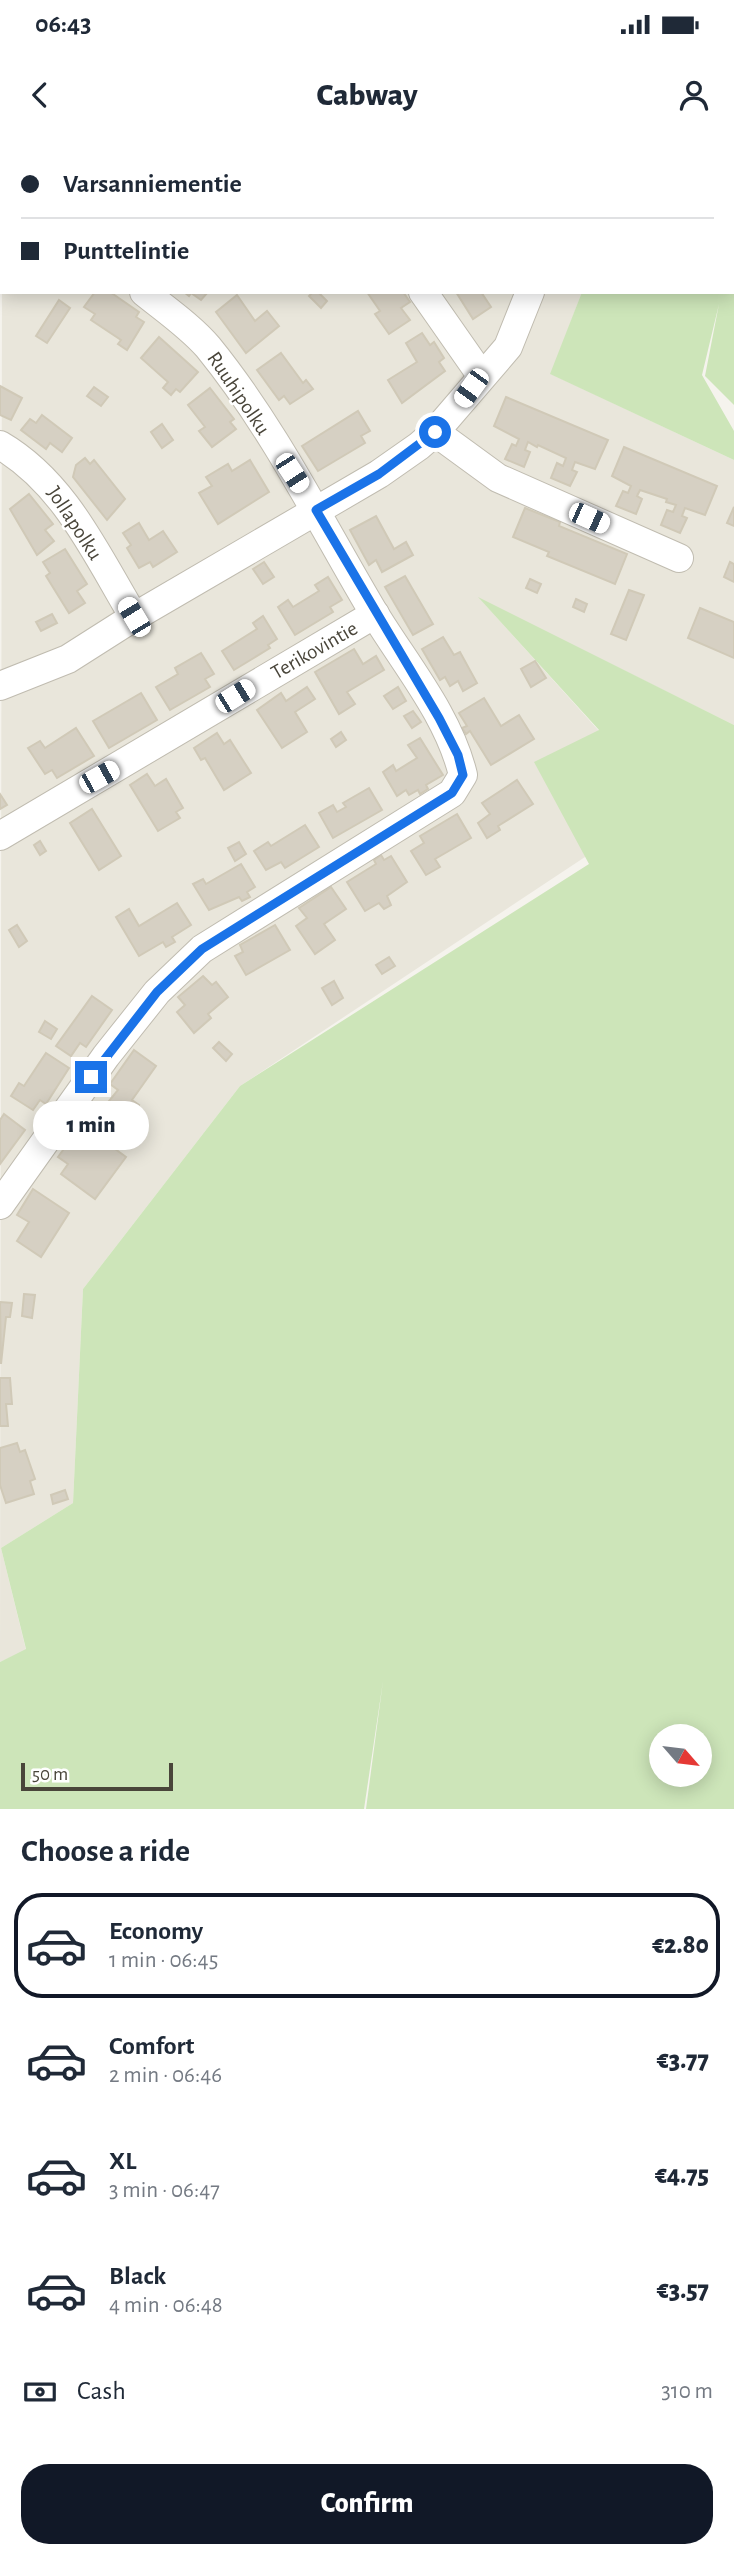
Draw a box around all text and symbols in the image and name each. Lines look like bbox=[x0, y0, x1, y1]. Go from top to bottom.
text: 06:43 bbox=[35, 11, 91, 37]
icon: back bbox=[21, 76, 59, 114]
icon: person bbox=[675, 76, 713, 114]
text: Cabway bbox=[316, 79, 418, 111]
text: Varsanniementie bbox=[63, 171, 242, 197]
text: Punttelintie bbox=[63, 238, 189, 264]
street label: Ruuhipolku bbox=[203, 348, 274, 439]
car bbox=[451, 365, 492, 411]
route start bbox=[419, 416, 451, 448]
car bbox=[272, 450, 313, 496]
street label: Jollapolku bbox=[43, 483, 106, 564]
car bbox=[566, 500, 613, 536]
car bbox=[115, 594, 154, 640]
street label: Terikovintie bbox=[267, 617, 361, 684]
car bbox=[212, 676, 259, 716]
car bbox=[76, 758, 123, 796]
route end bbox=[75, 1061, 107, 1093]
callout: 1 min bbox=[33, 1102, 149, 1150]
text: 1 min bbox=[67, 1114, 115, 1137]
north arrow bbox=[649, 1724, 712, 1787]
map controls bbox=[649, 1724, 712, 1787]
scale bar bbox=[21, 1760, 173, 1792]
text: 50 m bbox=[32, 1765, 68, 1784]
text: Choose a ride bbox=[21, 1835, 190, 1867]
icon: car bbox=[25, 1914, 88, 1977]
text: Economy bbox=[109, 1918, 203, 1944]
text: €2.80 bbox=[652, 1932, 709, 1958]
text: 1 min · 06:45 bbox=[109, 1949, 218, 1972]
icon: car bbox=[25, 2029, 88, 2092]
text: Comfort bbox=[109, 2033, 194, 2059]
text: €3.77 bbox=[657, 2047, 709, 2073]
text: 2 min · 06:46 bbox=[109, 2064, 222, 2087]
icon: car bbox=[25, 2144, 88, 2207]
text: XL bbox=[109, 2148, 136, 2174]
text: €4.75 bbox=[655, 2162, 709, 2188]
text: 3 min · 06:47 bbox=[109, 2179, 220, 2202]
icon: car bbox=[25, 2259, 88, 2322]
text: Black bbox=[109, 2263, 166, 2289]
text: €3.57 bbox=[657, 2277, 709, 2303]
text: 4 min · 06:48 bbox=[109, 2294, 223, 2317]
icon: cash bbox=[21, 2373, 59, 2411]
text: Cash bbox=[77, 2378, 126, 2404]
text: 310 m bbox=[661, 2380, 713, 2403]
button: Confirm bbox=[21, 2464, 713, 2544]

